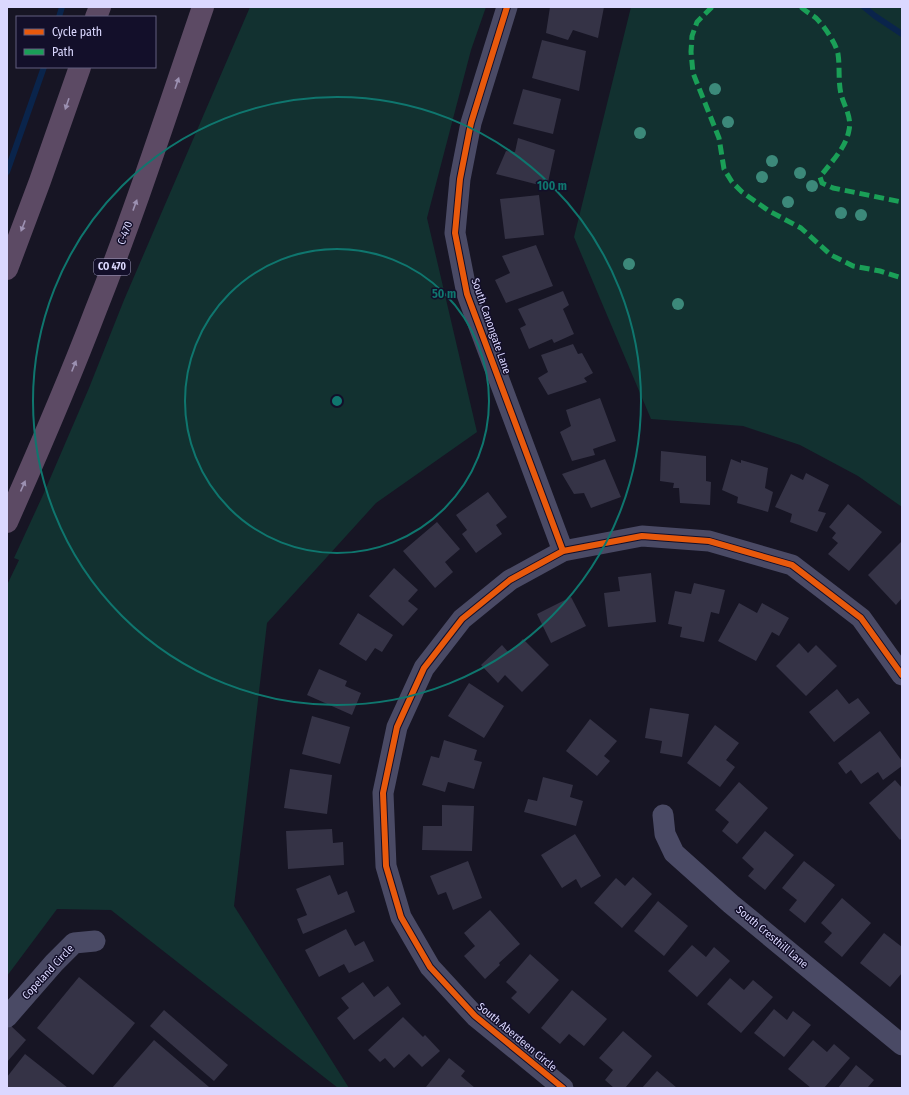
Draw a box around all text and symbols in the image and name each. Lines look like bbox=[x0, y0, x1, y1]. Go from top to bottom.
legend bbox=[16, 16, 156, 68]
text: Cycle path bbox=[52, 25, 102, 39]
text: Path bbox=[52, 45, 74, 59]
one-way arrow bbox=[174, 76, 180, 88]
one-way arrow bbox=[64, 98, 70, 110]
text: 100 m bbox=[537, 179, 567, 193]
one-way arrow bbox=[132, 199, 138, 211]
street label: C-470 bbox=[115, 219, 135, 247]
one-way arrow bbox=[20, 221, 26, 233]
road number: CO 470 bbox=[94, 259, 130, 275]
street label: South Canongate Lane bbox=[469, 276, 513, 376]
text: 50 m bbox=[432, 287, 456, 301]
one-way arrow bbox=[71, 360, 77, 372]
centre of rings bbox=[330, 394, 344, 408]
one-way arrow bbox=[20, 480, 26, 492]
street label: South Cresthill Lane bbox=[733, 903, 811, 971]
street label: Copeland Circle bbox=[19, 942, 77, 1002]
street label: South Aberdeen Circle bbox=[475, 1000, 559, 1074]

